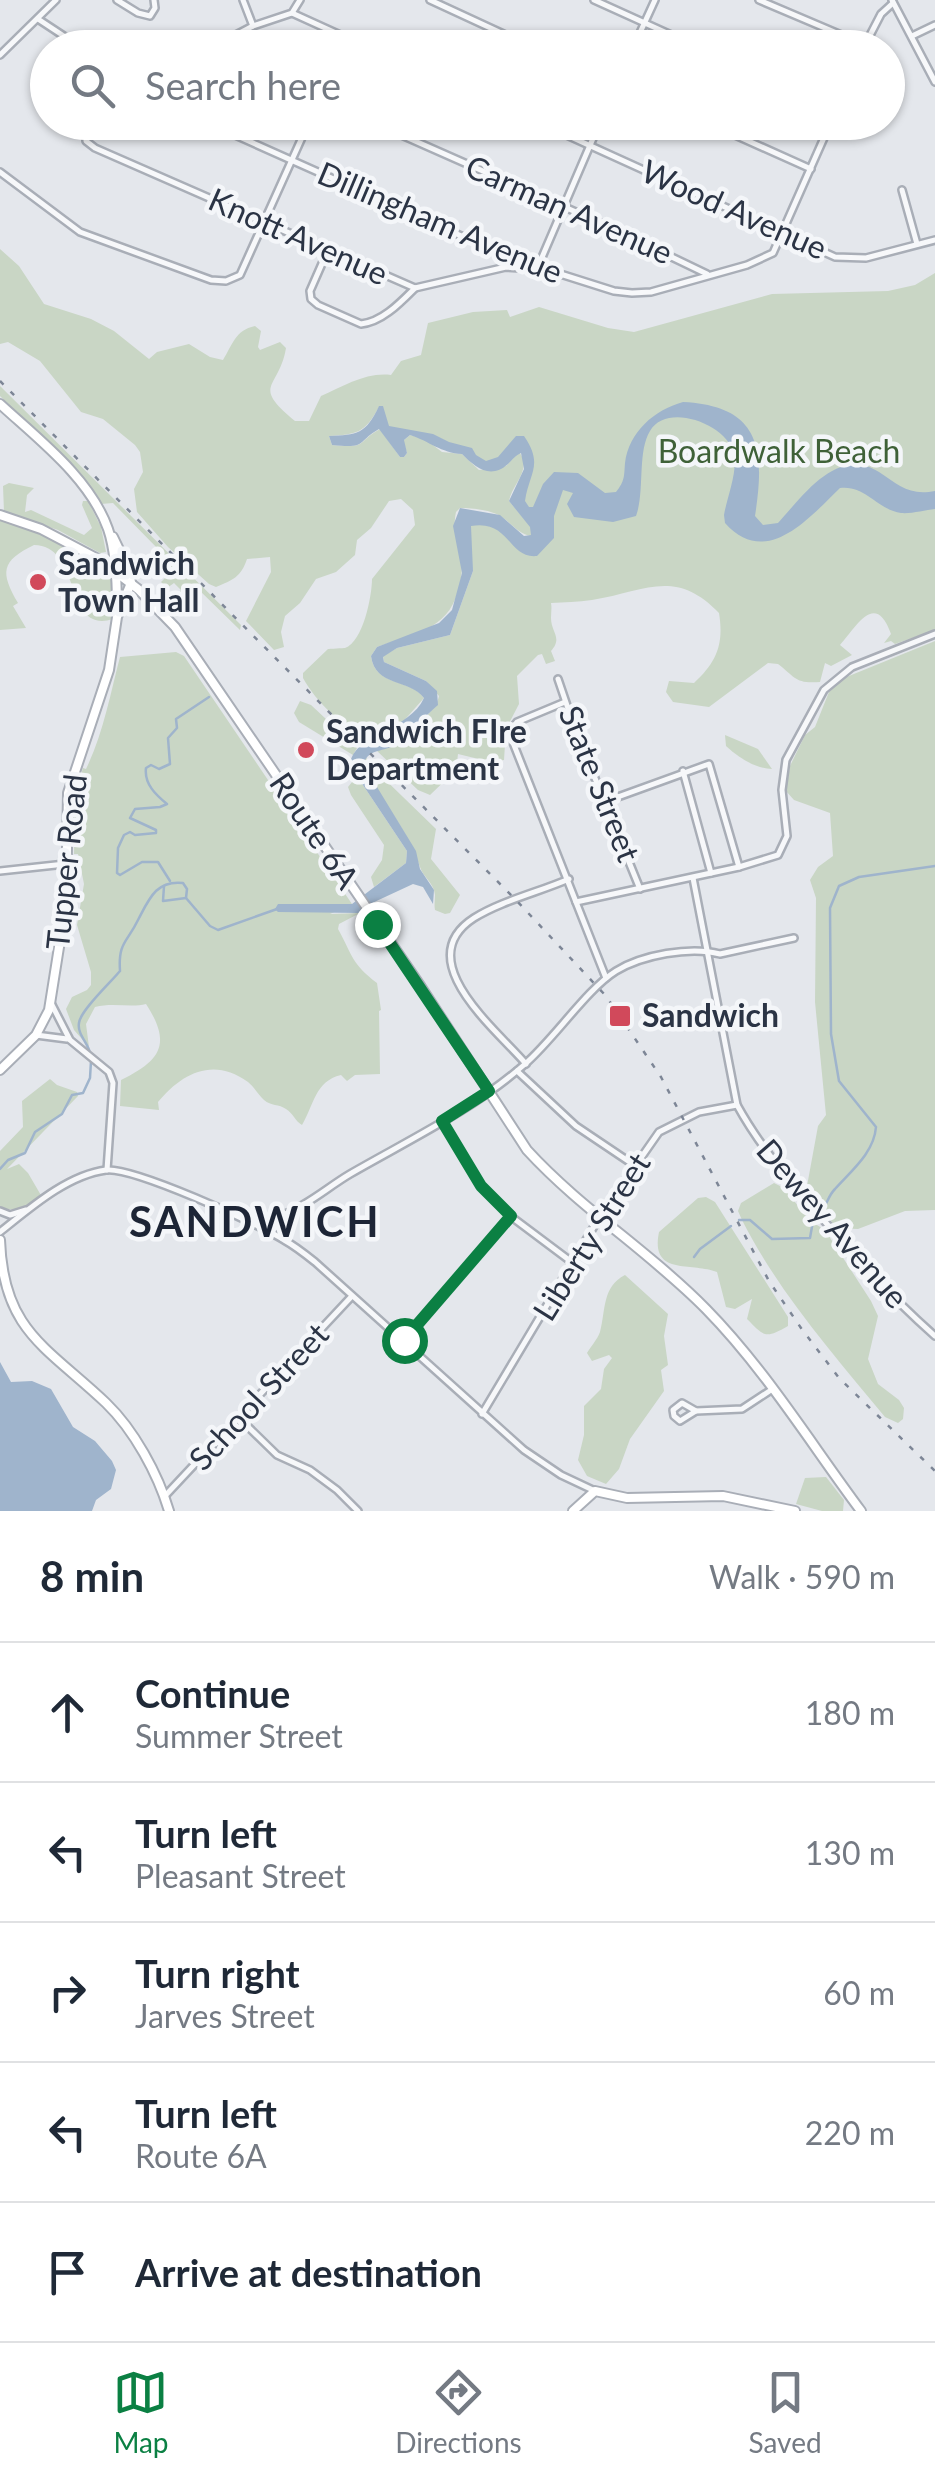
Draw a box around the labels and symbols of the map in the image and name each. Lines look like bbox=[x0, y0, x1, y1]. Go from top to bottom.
street label: Carman Avenue bbox=[460, 146, 679, 272]
street label: Wood Avenue bbox=[636, 150, 833, 267]
street label: Dillingham Avenue bbox=[312, 152, 569, 291]
street label: Knott Avenue bbox=[203, 179, 394, 292]
park label: Boardwalk Beach bbox=[658, 431, 900, 470]
place label: Sandwich Town Hall bbox=[58, 543, 199, 619]
marker: Sandwich Town Hall bbox=[27, 571, 49, 593]
street label: State Street bbox=[551, 700, 649, 868]
place label: Sandwich FIre Department bbox=[326, 711, 527, 787]
marker: Sandwich FIre Department bbox=[295, 739, 317, 761]
street label: Route 6A bbox=[262, 765, 368, 896]
street label: Tupper Road bbox=[37, 772, 94, 952]
route end bbox=[355, 902, 401, 948]
place label: Sandwich bbox=[642, 995, 779, 1034]
marker: Sandwich bbox=[607, 1003, 633, 1029]
street label: Dewey Avenue bbox=[749, 1131, 917, 1315]
street label: Liberty Street bbox=[524, 1145, 658, 1327]
district label: SANDWICH bbox=[129, 1196, 381, 1246]
street label: School Street bbox=[180, 1314, 336, 1478]
route start bbox=[382, 1318, 428, 1364]

